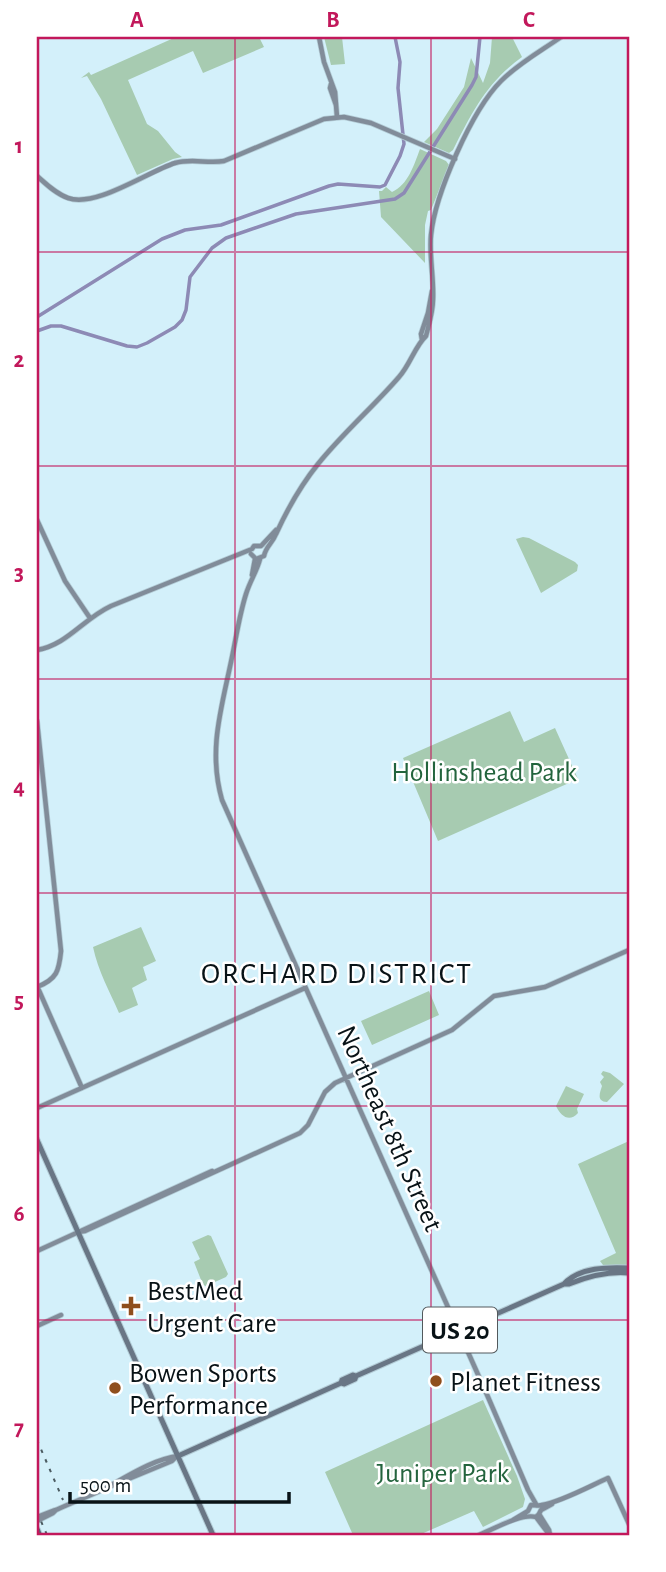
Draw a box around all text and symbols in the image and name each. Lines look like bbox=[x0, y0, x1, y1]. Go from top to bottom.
text: A bbox=[130, 9, 144, 32]
text: B bbox=[326, 9, 340, 32]
text: C bbox=[523, 9, 535, 32]
text: 1 bbox=[15, 135, 23, 158]
text: 2 bbox=[14, 349, 25, 372]
text: 3 bbox=[14, 562, 24, 585]
park label: Hollinshead Park bbox=[391, 759, 577, 787]
text: 4 bbox=[13, 776, 25, 799]
district label: ORCHARD DISTRICT bbox=[201, 959, 473, 989]
text: 5 bbox=[14, 990, 24, 1013]
street label: Northeast 8th Street bbox=[331, 1022, 447, 1236]
text: 6 bbox=[13, 1203, 25, 1226]
place label: BestMed Urgent Care bbox=[147, 1278, 277, 1338]
marker: BestMed Urgent Care bbox=[121, 1296, 141, 1316]
road number: US 20 bbox=[423, 1308, 497, 1352]
place label: Bowen Sports Performance bbox=[129, 1360, 277, 1420]
place label: Planet Fitness bbox=[450, 1369, 601, 1397]
marker: Planet Fitness bbox=[428, 1373, 444, 1389]
marker: Bowen Sports Performance bbox=[107, 1380, 123, 1396]
text: 7 bbox=[14, 1417, 24, 1440]
scale bar bbox=[70, 1460, 289, 1504]
park label: Juniper Park bbox=[377, 1460, 510, 1488]
text: 500 m bbox=[80, 1475, 131, 1496]

